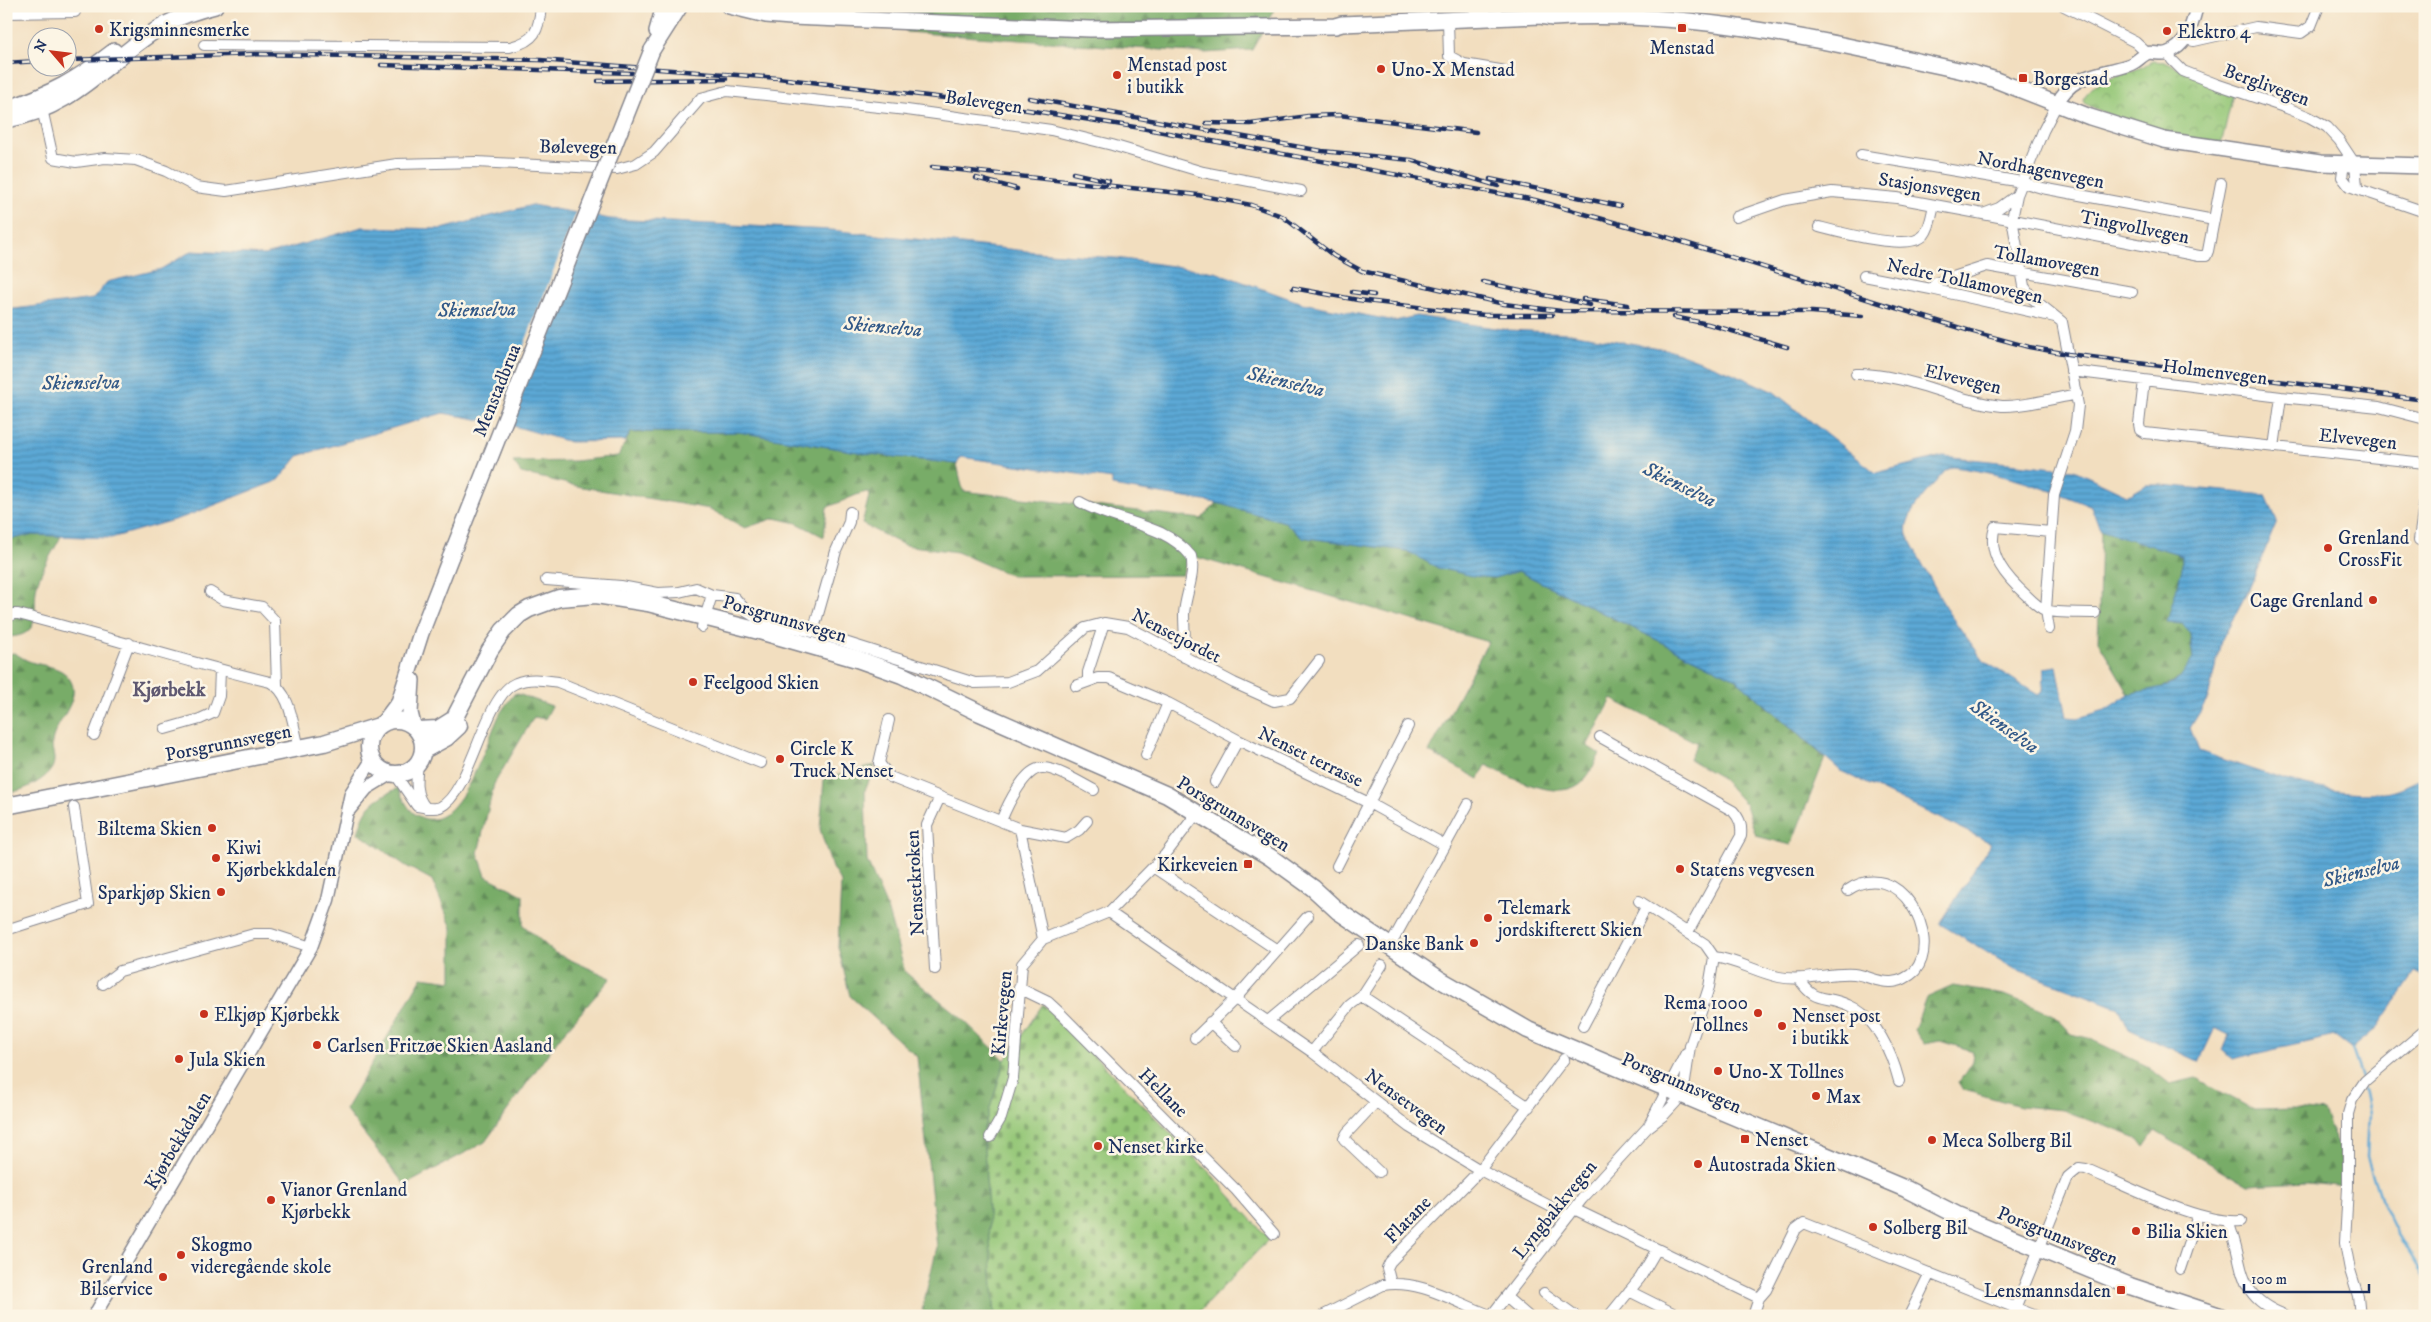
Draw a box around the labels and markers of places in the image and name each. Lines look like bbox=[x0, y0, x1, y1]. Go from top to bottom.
place label: Krigsminnesmerke bbox=[109, 19, 249, 42]
place label: Elektro 4 bbox=[2177, 21, 2252, 44]
marker: Menstad bbox=[1676, 22, 1688, 34]
marker: Krigsminnesmerke bbox=[93, 23, 105, 35]
marker: Elektro 4 bbox=[2161, 25, 2173, 37]
place label: Menstad bbox=[1650, 37, 1715, 60]
place label: Menstad post i butikk bbox=[1127, 54, 1227, 99]
place label: Uno-X Menstad bbox=[1391, 59, 1515, 82]
marker: Uno-X Menstad bbox=[1375, 63, 1387, 75]
place label: Borgestad bbox=[2033, 68, 2109, 91]
marker: Menstad post i butikk bbox=[1111, 69, 1123, 81]
marker: Borgestad bbox=[2017, 72, 2029, 84]
place label: Grenland CrossFit bbox=[2338, 527, 2410, 572]
marker: Grenland CrossFit bbox=[2322, 542, 2334, 554]
place label: Cage Grenland bbox=[2250, 590, 2364, 613]
marker: Cage Grenland bbox=[2367, 594, 2379, 606]
place label: Feelgood Skien bbox=[703, 672, 819, 695]
marker: Feelgood Skien bbox=[687, 676, 699, 688]
place label: Circle K Truck Nenset bbox=[790, 738, 894, 783]
marker: Circle K Truck Nenset bbox=[774, 753, 786, 765]
place label: Biltema Skien bbox=[97, 818, 202, 841]
marker: Biltema Skien bbox=[206, 822, 218, 834]
place label: Kiwi Kjørbekkdalen bbox=[226, 837, 337, 882]
marker: Kiwi Kjørbekkdalen bbox=[210, 852, 222, 864]
place label: Kirkeveien bbox=[1157, 854, 1238, 877]
marker: Kirkeveien bbox=[1242, 858, 1254, 870]
place label: Statens vegvesen bbox=[1690, 859, 1815, 882]
marker: Statens vegvesen bbox=[1674, 863, 1686, 875]
place label: Sparkjøp Skien bbox=[98, 882, 211, 905]
marker: Sparkjøp Skien bbox=[215, 886, 227, 898]
place label: Telemark jordskifterett Skien bbox=[1495, 897, 1642, 942]
marker: Telemark jordskifterett Skien bbox=[1482, 912, 1494, 924]
place label: Danske Bank bbox=[1365, 933, 1465, 956]
marker: Danske Bank bbox=[1468, 937, 1480, 949]
place label: Rema 1000 Tollnes bbox=[1664, 992, 1748, 1037]
place label: Elkjøp Kjørbekk bbox=[214, 1004, 340, 1027]
place label: Nenset post i butikk bbox=[1792, 1005, 1881, 1050]
marker: Rema 1000 Tollnes bbox=[1752, 1007, 1764, 1019]
marker: Elkjøp Kjørbekk bbox=[198, 1008, 210, 1020]
marker: Nenset post i butikk bbox=[1776, 1020, 1788, 1032]
place label: Carlsen Fritzøe Skien Aasland bbox=[327, 1035, 553, 1058]
marker: Carlsen Fritzøe Skien Aasland bbox=[311, 1039, 323, 1051]
place label: Jula Skien bbox=[187, 1049, 265, 1072]
marker: Jula Skien bbox=[173, 1053, 185, 1065]
place label: Uno-X Tollnes bbox=[1728, 1061, 1844, 1084]
marker: Uno-X Tollnes bbox=[1712, 1065, 1724, 1077]
place label: Max bbox=[1826, 1086, 1861, 1109]
marker: Max bbox=[1810, 1090, 1822, 1102]
place label: Nenset bbox=[1755, 1129, 1808, 1152]
place label: Meca Solberg Bil bbox=[1942, 1130, 2072, 1153]
marker: Nenset bbox=[1739, 1133, 1751, 1145]
marker: Meca Solberg Bil bbox=[1926, 1134, 1938, 1146]
place label: Nenset kirke bbox=[1108, 1136, 1204, 1159]
marker: Nenset kirke bbox=[1092, 1140, 1104, 1152]
place label: Autostrada Skien bbox=[1708, 1154, 1836, 1177]
marker: Autostrada Skien bbox=[1692, 1158, 1704, 1170]
place label: Vianor Grenland Kjørbekk bbox=[280, 1179, 408, 1224]
marker: Vianor Grenland Kjørbekk bbox=[265, 1194, 277, 1206]
place label: Solberg Bil bbox=[1883, 1217, 1968, 1240]
marker: Solberg Bil bbox=[1867, 1221, 1879, 1233]
place label: Bilia Skien bbox=[2146, 1221, 2228, 1244]
marker: Bilia Skien bbox=[2130, 1225, 2142, 1237]
place label: Skogmo videregående skole bbox=[190, 1234, 331, 1279]
marker: Skogmo videregående skole bbox=[175, 1249, 187, 1261]
place label: Grenland Bilservice bbox=[80, 1256, 154, 1301]
marker: Grenland Bilservice bbox=[157, 1271, 169, 1283]
place label: Lensmannsdalen bbox=[1984, 1280, 2111, 1303]
marker: Lensmannsdalen bbox=[2115, 1284, 2127, 1296]

